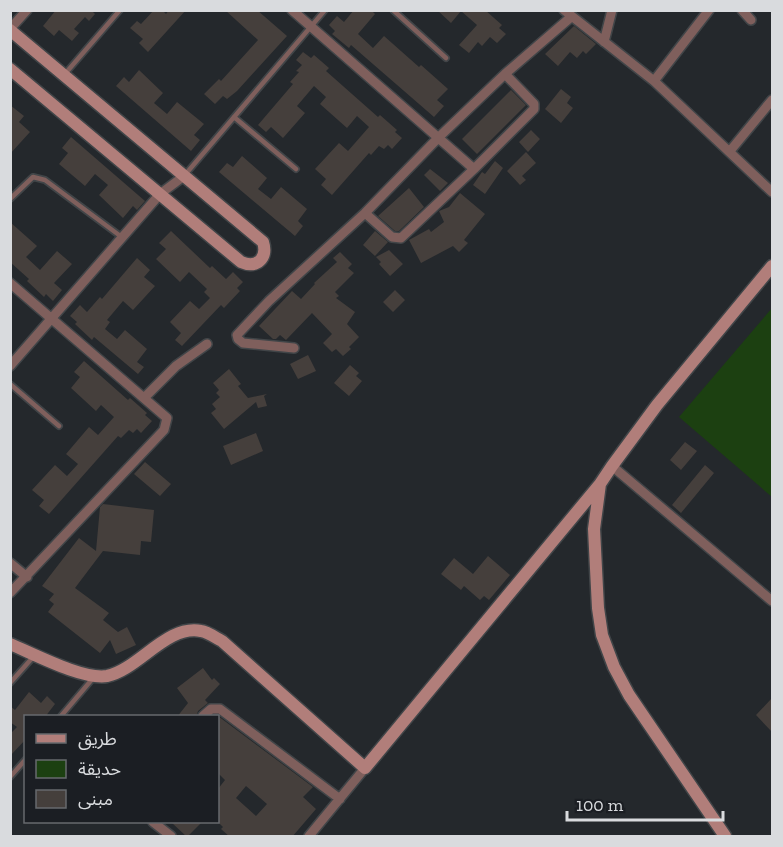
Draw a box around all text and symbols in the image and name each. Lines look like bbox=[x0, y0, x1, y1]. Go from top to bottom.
legend bbox=[24, 715, 219, 823]
text: طريق bbox=[78, 728, 117, 750]
text: حديقة bbox=[78, 758, 121, 780]
scale bar bbox=[567, 784, 723, 822]
text: مبنى bbox=[78, 788, 113, 810]
text: 100 m bbox=[576, 794, 624, 816]

